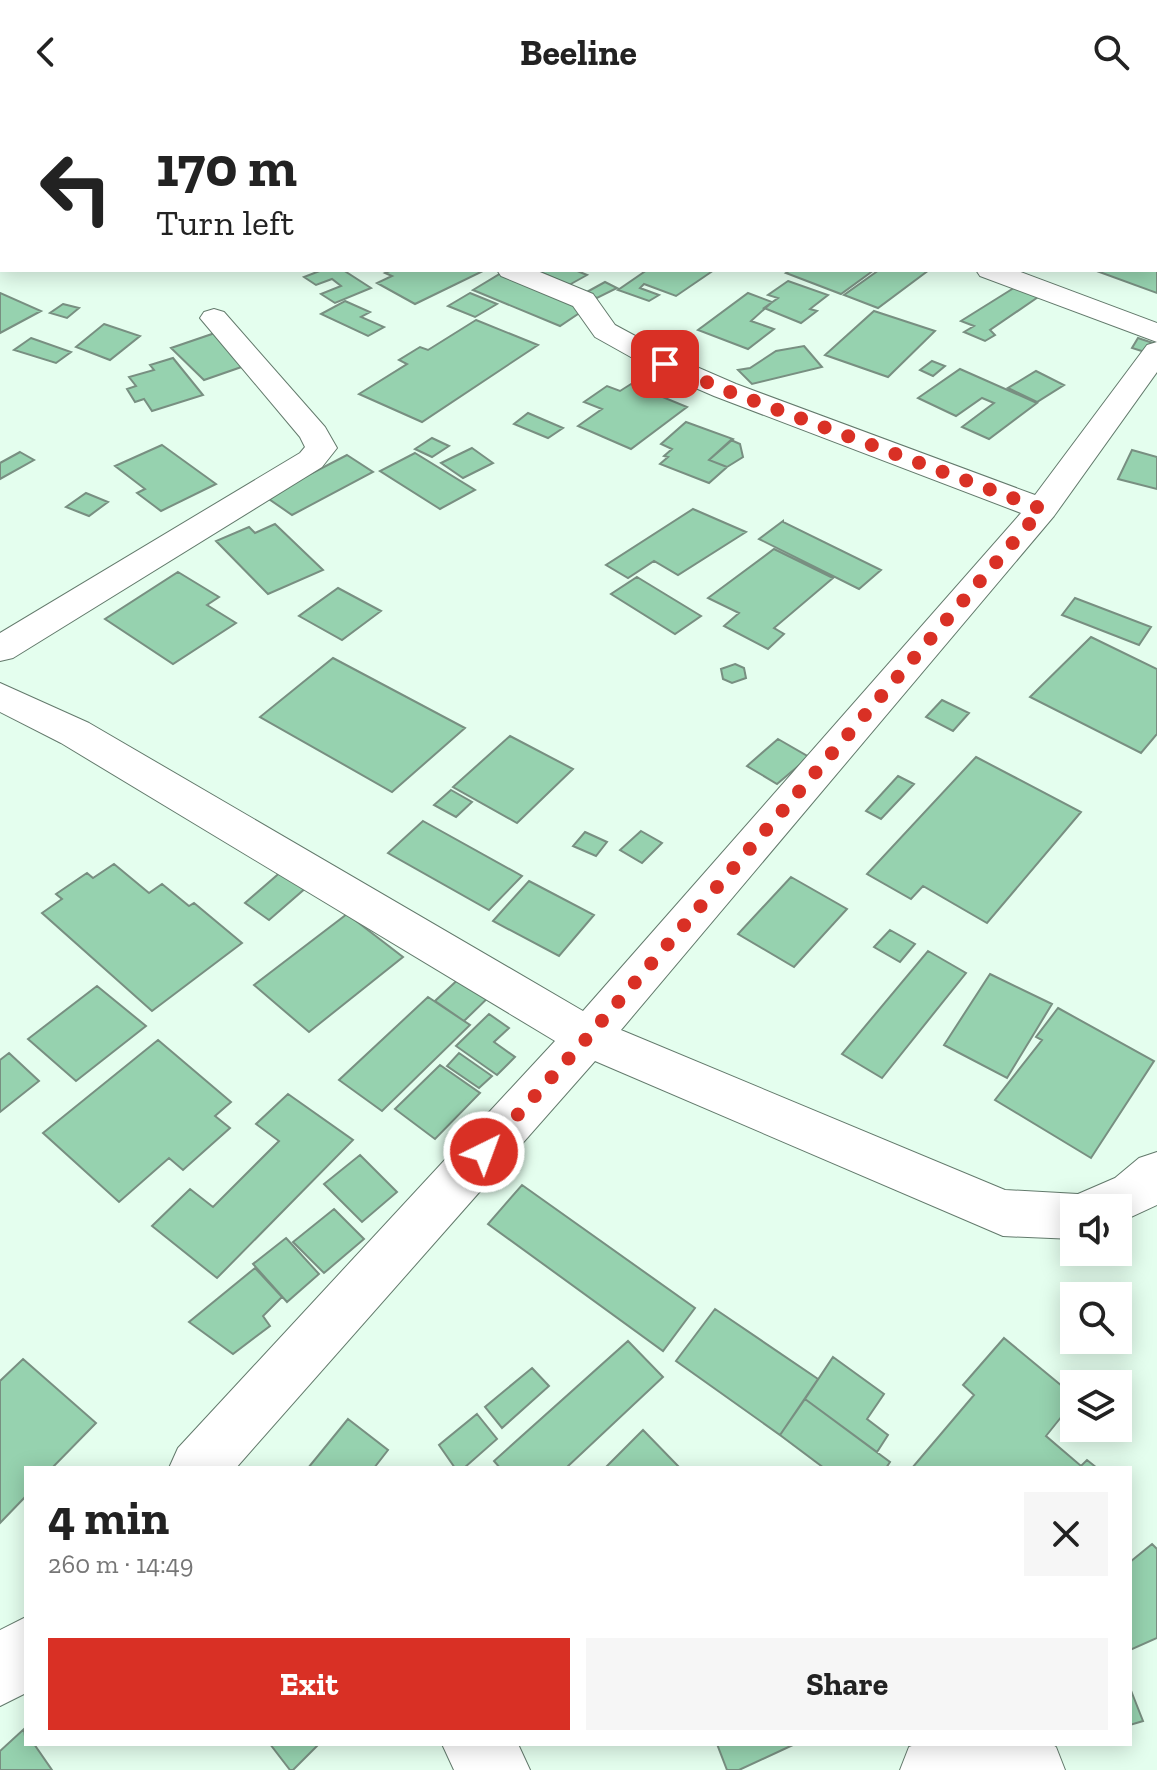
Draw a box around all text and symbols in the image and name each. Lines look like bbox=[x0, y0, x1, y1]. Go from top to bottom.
icon: back bbox=[24, 30, 68, 74]
icon: search bbox=[1089, 30, 1133, 74]
text: Beeline bbox=[520, 31, 637, 74]
text: 170 m bbox=[156, 133, 297, 200]
icon: left bbox=[24, 136, 128, 240]
text: Turn left bbox=[156, 201, 294, 244]
pin bbox=[631, 330, 699, 398]
icon: arrive bbox=[643, 342, 687, 386]
position arrow bbox=[442, 1110, 526, 1194]
map controls bbox=[1060, 1194, 1132, 1442]
button: sound bbox=[1060, 1194, 1132, 1266]
button: search bbox=[1060, 1282, 1132, 1354]
button: layers bbox=[1060, 1370, 1132, 1442]
text: 4 min bbox=[48, 1489, 169, 1546]
button: close bbox=[1024, 1492, 1108, 1576]
text: 260 m · 14:49 bbox=[48, 1548, 194, 1580]
button: Exit bbox=[48, 1638, 570, 1730]
button: Share bbox=[586, 1638, 1108, 1730]

